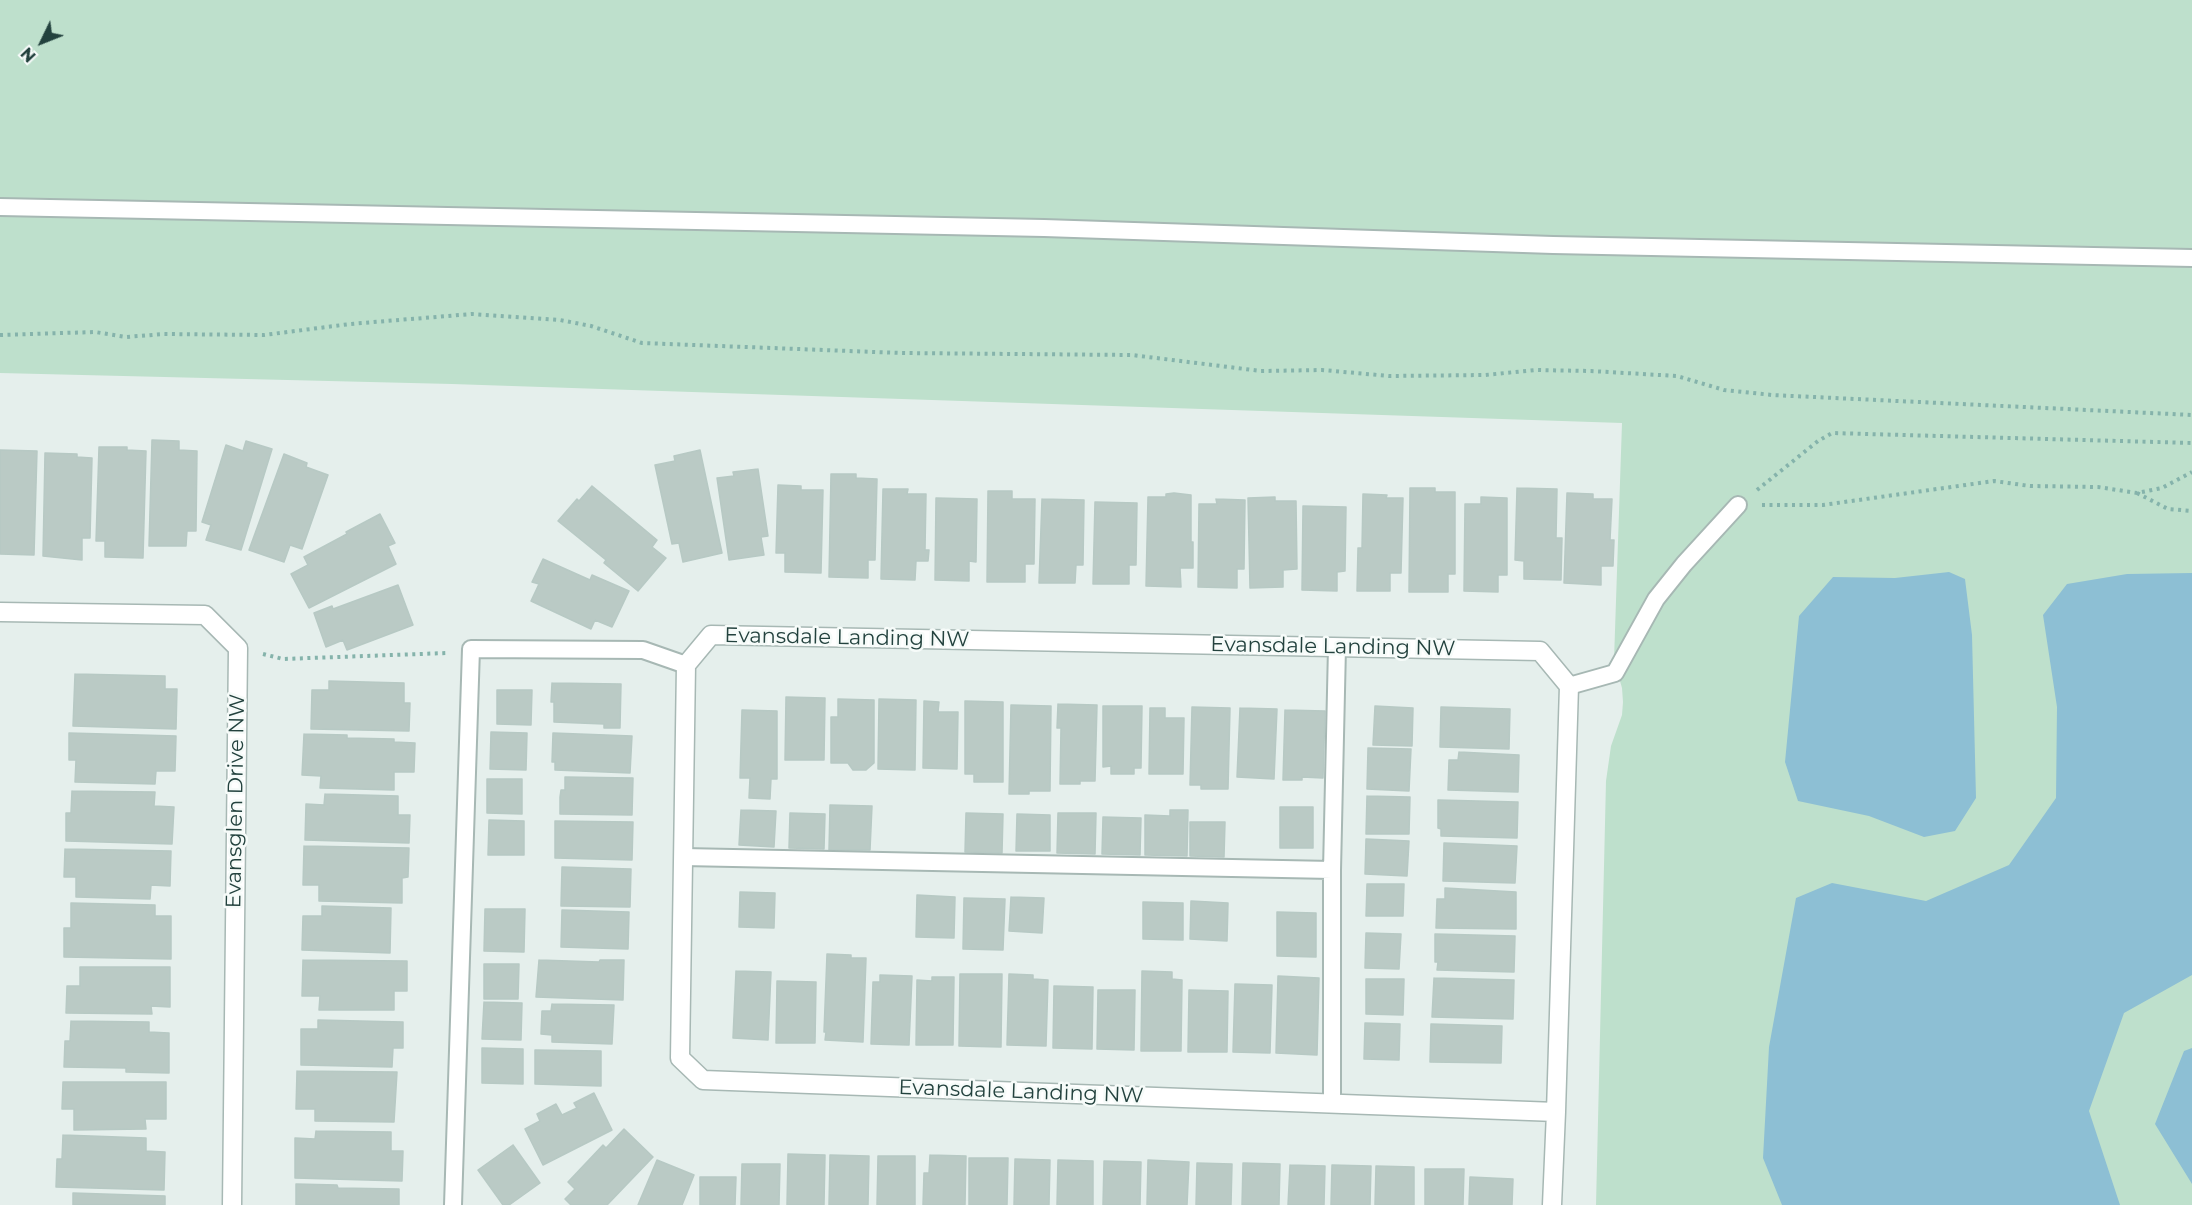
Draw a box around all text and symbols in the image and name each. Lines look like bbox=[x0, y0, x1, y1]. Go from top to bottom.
north arrow bbox=[12, 12, 72, 72]
text: N bbox=[17, 43, 40, 66]
street label: Evansdale Landing NW bbox=[724, 623, 970, 653]
street label: Evansdale Landing NW bbox=[1210, 632, 1456, 662]
street label: Evansglen Drive NW bbox=[222, 693, 250, 909]
street label: Evansdale Landing NW bbox=[898, 1075, 1144, 1109]

